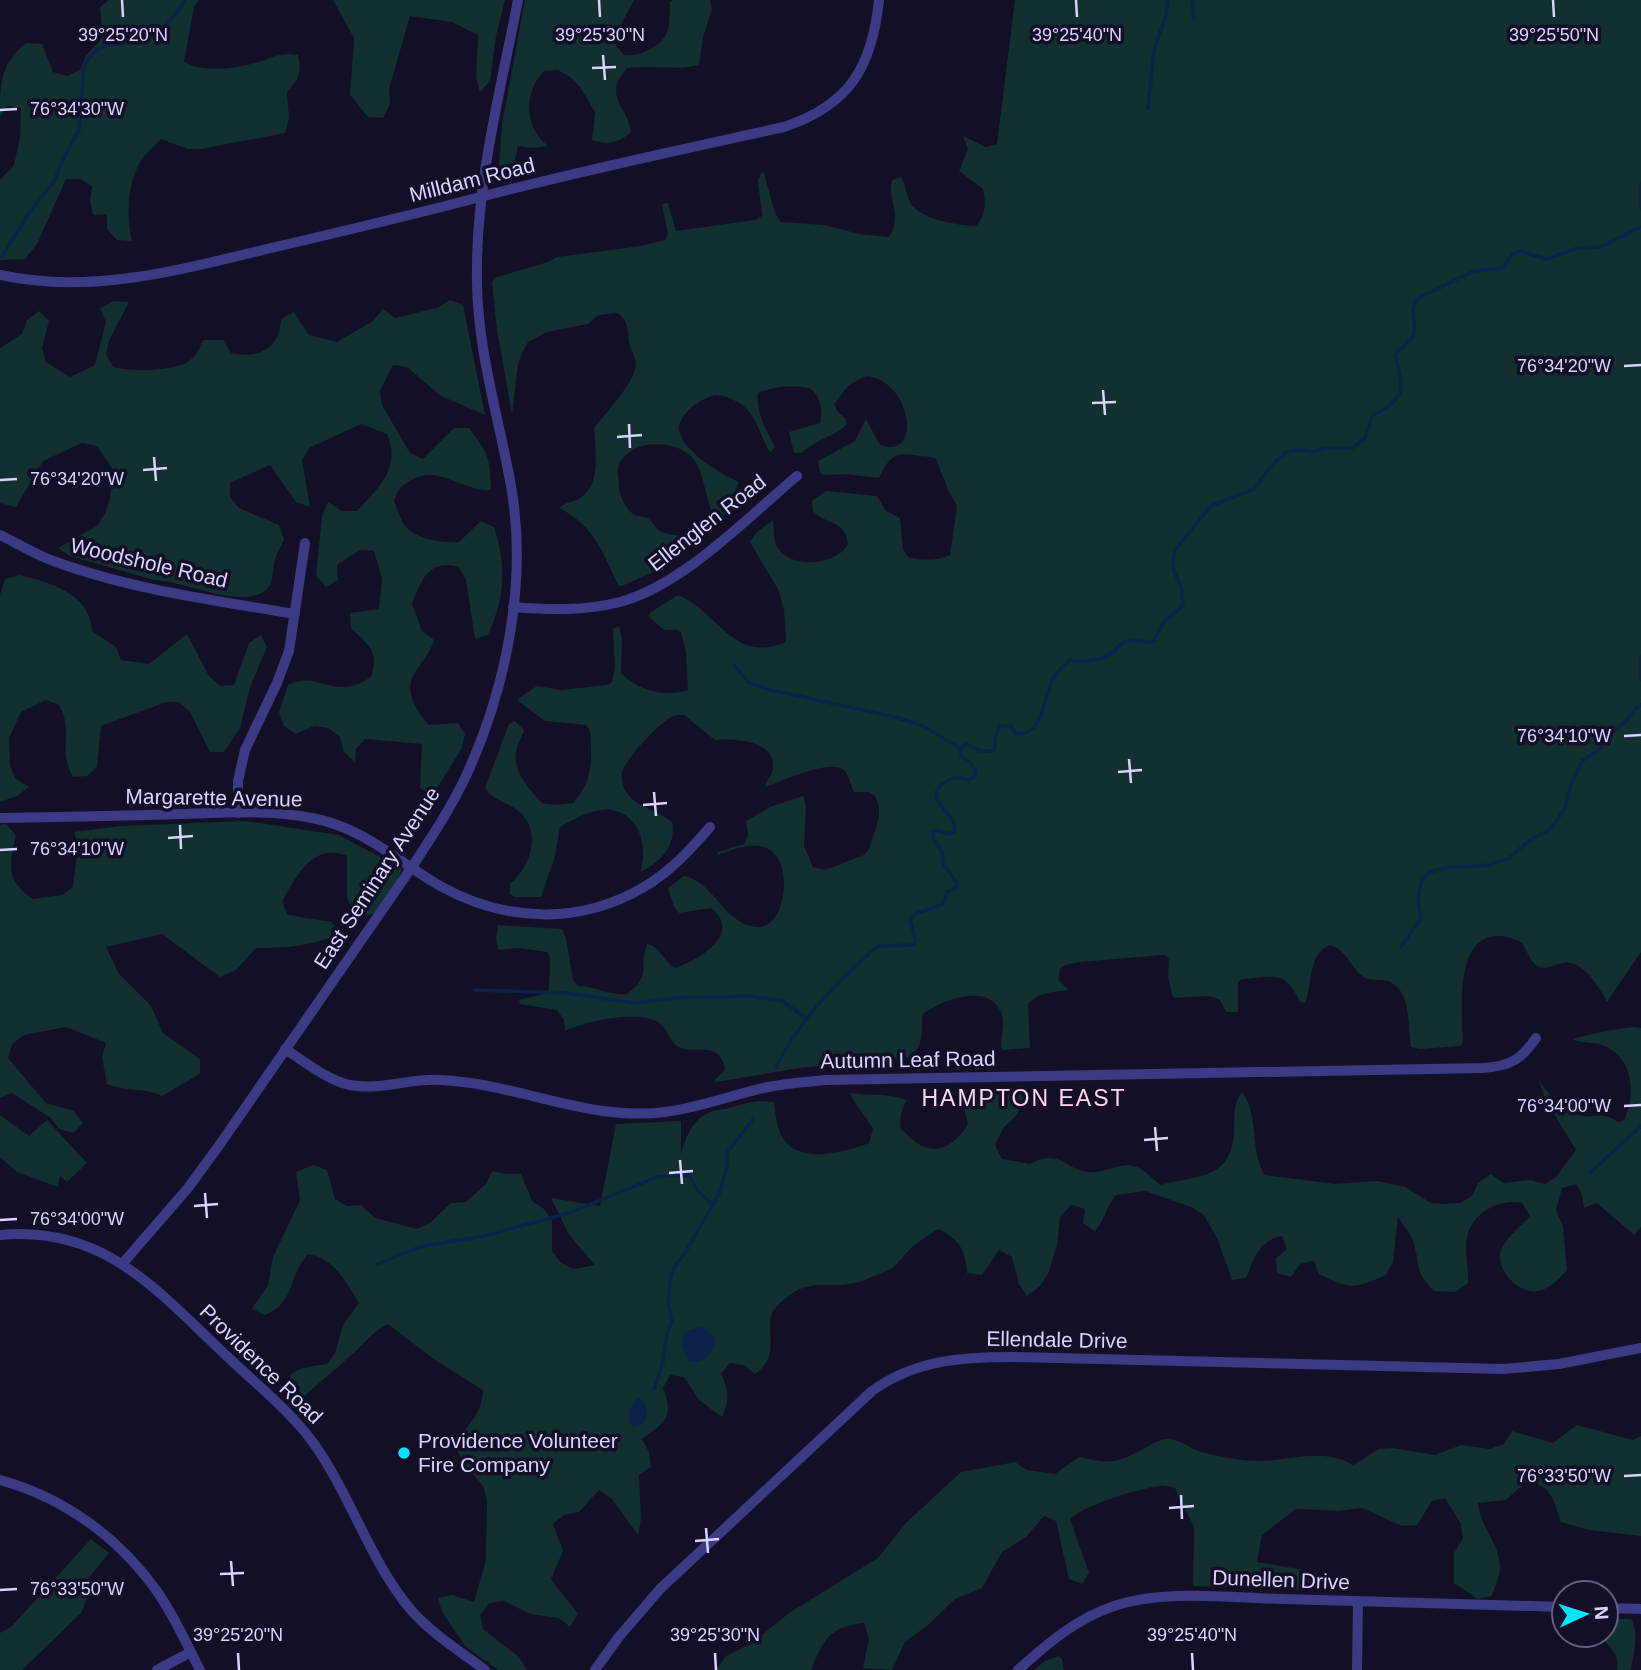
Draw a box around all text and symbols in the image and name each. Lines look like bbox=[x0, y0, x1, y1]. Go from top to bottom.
text: 39°25'20"N bbox=[78, 25, 168, 45]
text: 39°25'30"N bbox=[555, 25, 645, 45]
text: 39°25'40"N bbox=[1032, 25, 1122, 45]
text: 39°25'50"N bbox=[1509, 25, 1599, 45]
text: 76°34'30"W bbox=[30, 99, 124, 119]
street label: Milldam Road bbox=[407, 153, 537, 206]
text: 76°34'20"W bbox=[1517, 356, 1611, 376]
text: 76°34'20"W bbox=[30, 469, 124, 489]
street label: Ellenglen Road bbox=[643, 470, 770, 576]
street label: Woodshole Road bbox=[68, 533, 230, 592]
text: 76°34'10"W bbox=[1517, 726, 1611, 746]
street label: East Seminary Avenue bbox=[309, 783, 444, 973]
street label: Margarette Avenue bbox=[125, 784, 303, 811]
text: 76°34'10"W bbox=[30, 839, 124, 859]
street label: Autumn Leaf Road bbox=[820, 1046, 996, 1073]
district label: HAMPTON EAST bbox=[921, 1085, 1127, 1111]
text: 76°34'00"W bbox=[1517, 1096, 1611, 1116]
text: 76°34'00"W bbox=[30, 1209, 124, 1229]
street label: Providence Road bbox=[195, 1299, 327, 1428]
street label: Ellendale Drive bbox=[986, 1327, 1128, 1352]
place label: Providence Volunteer Fire Company bbox=[418, 1429, 618, 1476]
marker: Providence Volunteer Fire Company bbox=[396, 1445, 412, 1461]
text: 76°33'50"W bbox=[1517, 1466, 1611, 1486]
street label: Dunellen Drive bbox=[1212, 1566, 1350, 1593]
text: 76°33'50"W bbox=[30, 1579, 124, 1599]
north arrow bbox=[1550, 1579, 1620, 1649]
text: N bbox=[1591, 1605, 1612, 1620]
text: 39°25'20"N bbox=[193, 1625, 283, 1645]
text: 39°25'30"N bbox=[670, 1625, 760, 1645]
text: 39°25'40"N bbox=[1147, 1625, 1237, 1645]

